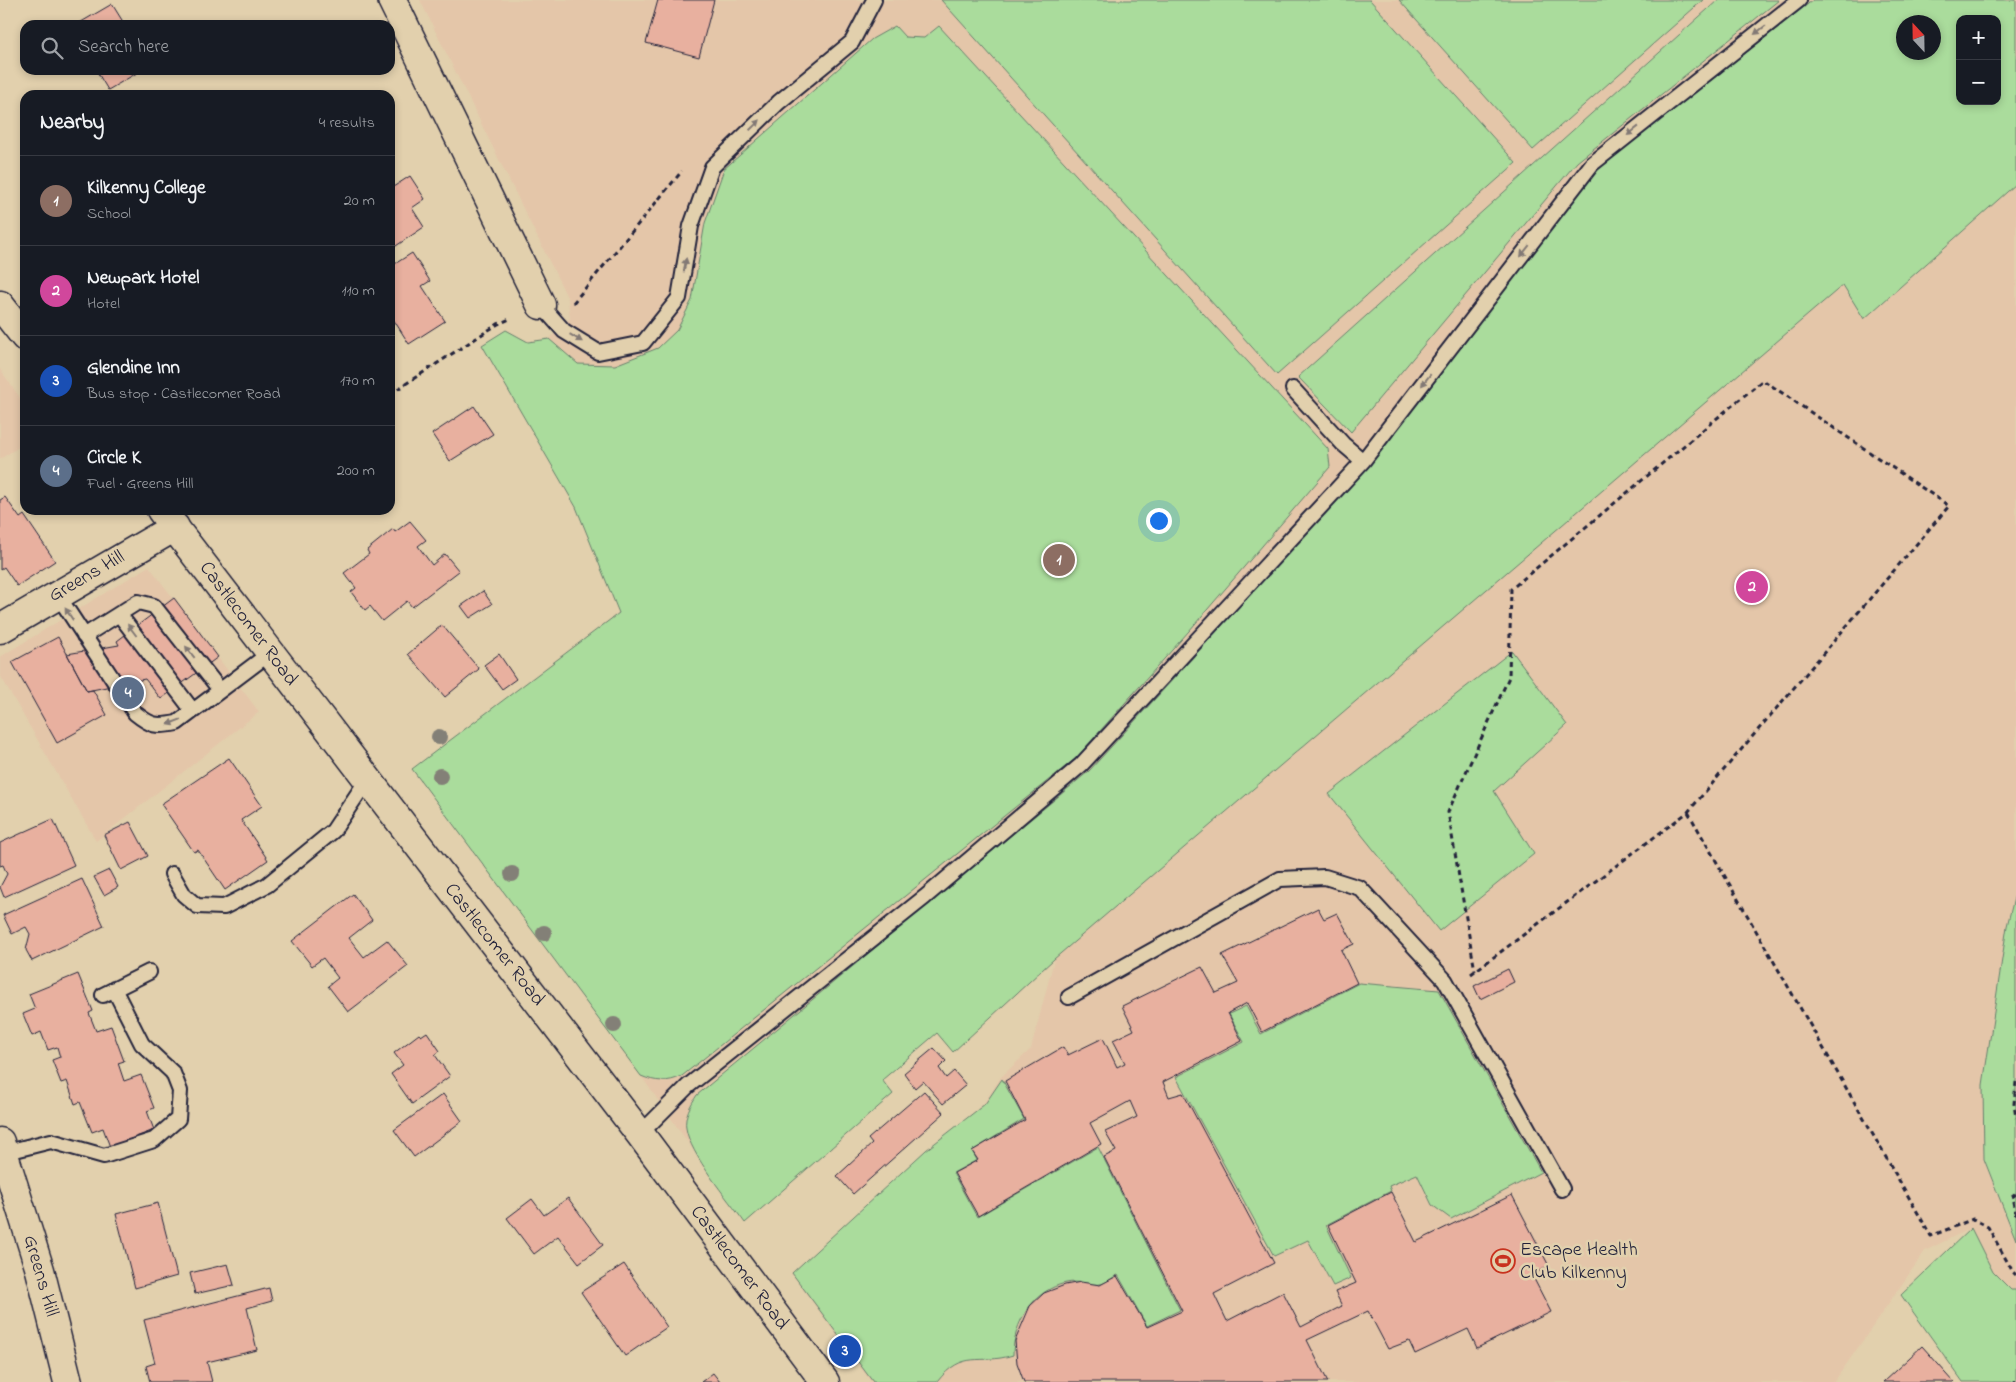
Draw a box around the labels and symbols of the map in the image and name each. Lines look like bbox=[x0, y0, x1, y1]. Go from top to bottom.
north arrow bbox=[1896, 15, 1941, 60]
one-way arrow bbox=[1754, 25, 1767, 36]
one-way arrow bbox=[749, 119, 761, 131]
one-way arrow bbox=[1627, 126, 1640, 137]
one-way arrow bbox=[1520, 244, 1530, 258]
one-way arrow bbox=[681, 257, 689, 273]
one-way arrow bbox=[569, 333, 582, 343]
one-way arrow bbox=[1421, 373, 1431, 387]
your location bbox=[1146, 508, 1172, 534]
pin: 1 bbox=[1043, 541, 1075, 579]
street label: Greens Hill bbox=[44, 544, 130, 610]
street label: Castlecomer Road bbox=[191, 556, 305, 692]
pin: 2 bbox=[1736, 568, 1768, 606]
one-way arrow bbox=[65, 607, 74, 621]
one-way arrow bbox=[126, 624, 137, 637]
one-way arrow bbox=[185, 646, 196, 659]
pin: 4 bbox=[112, 674, 144, 712]
one-way arrow bbox=[166, 719, 181, 726]
street label: Castlecomer Road bbox=[437, 877, 551, 1013]
street label: Castlecomer Road bbox=[682, 1200, 796, 1336]
street label: Greens Hill bbox=[15, 1232, 65, 1320]
place label: Escape Health Club Kilkenny bbox=[1520, 1236, 1638, 1288]
sports icon: Escape Health Club Kilkenny bbox=[1490, 1248, 1516, 1274]
pin: 3 bbox=[829, 1332, 861, 1370]

